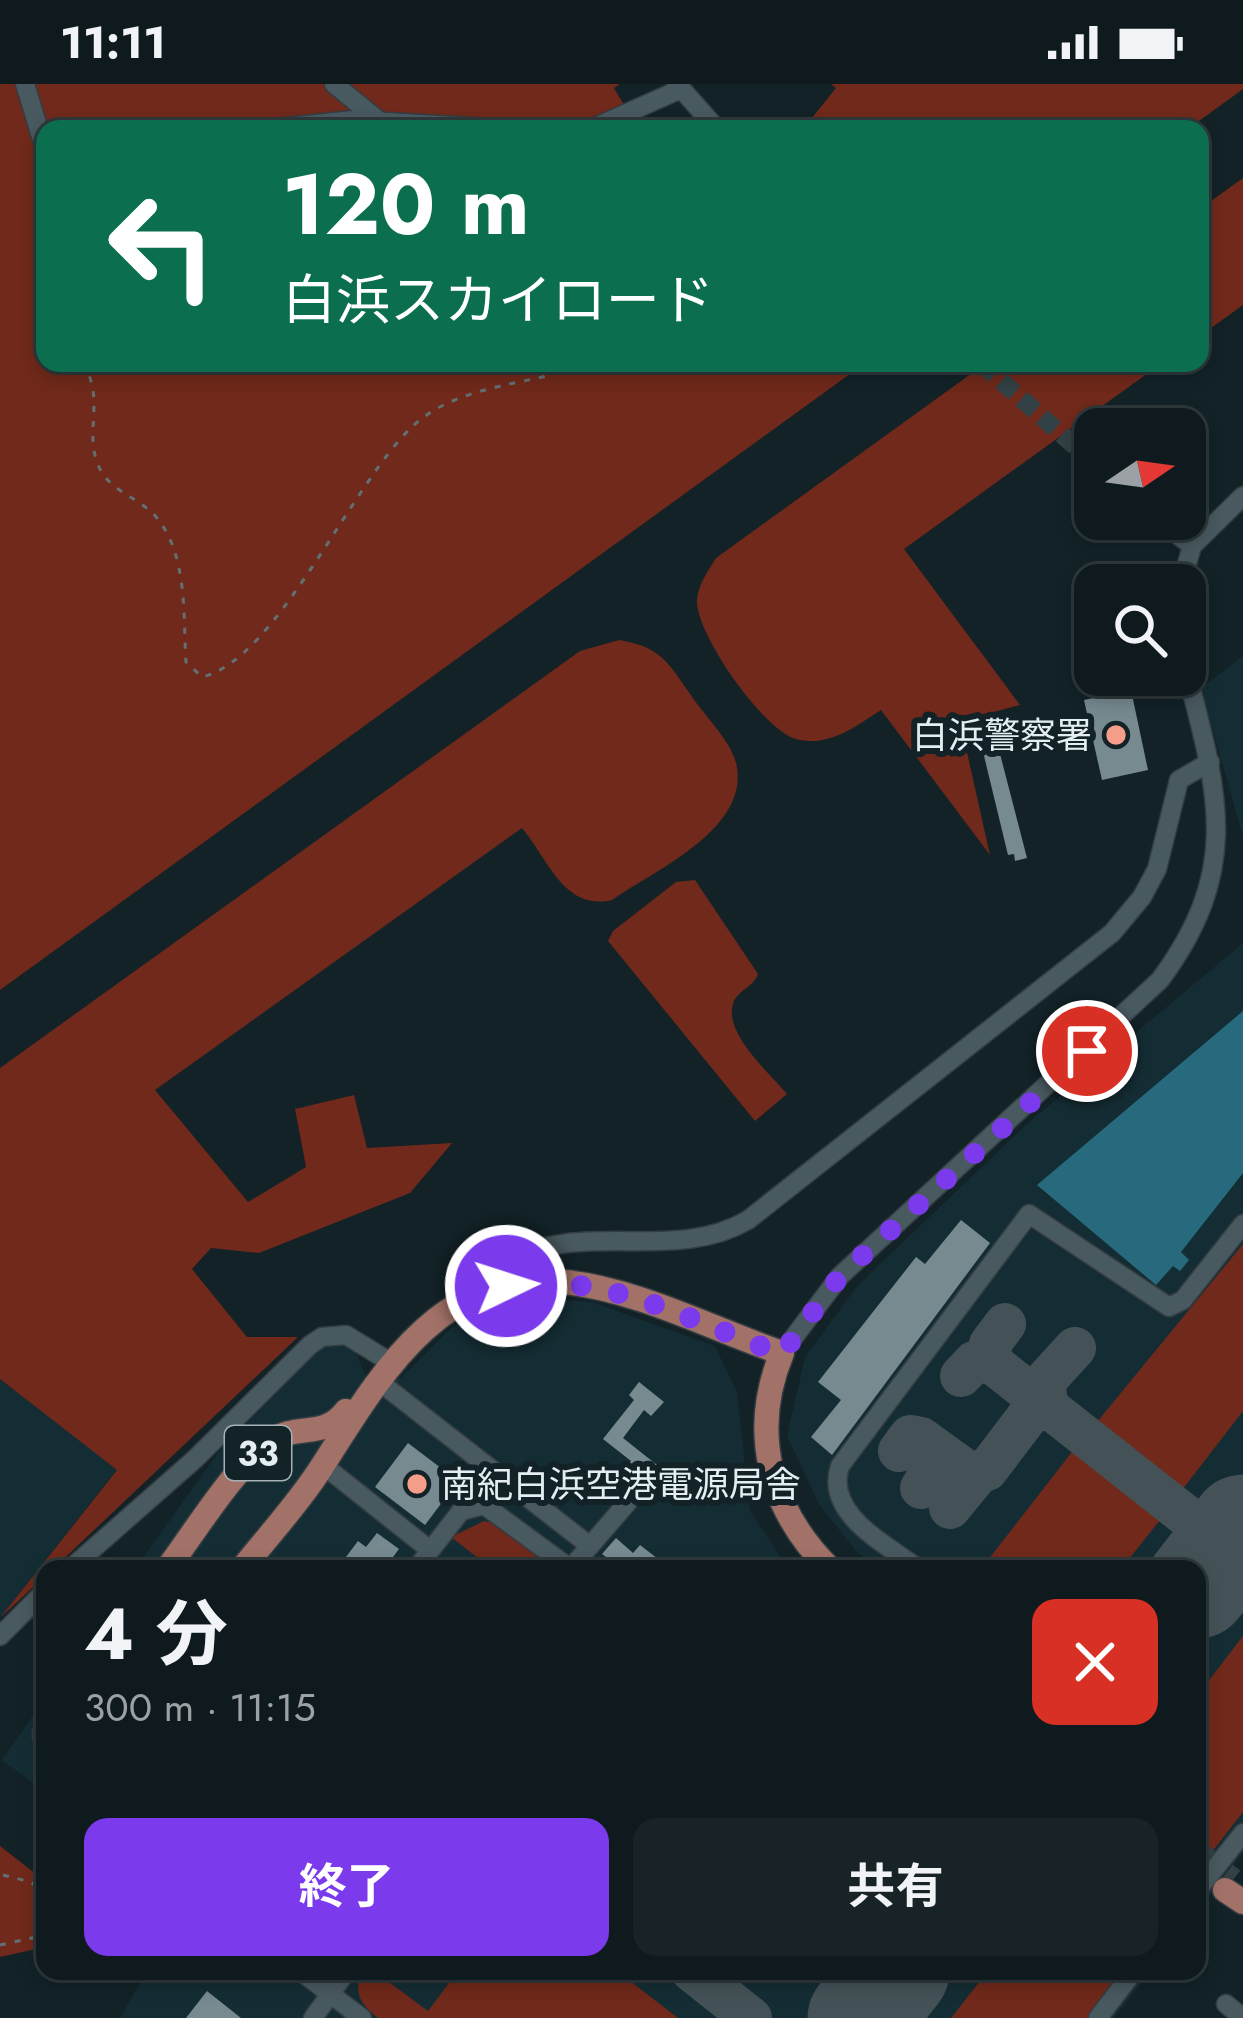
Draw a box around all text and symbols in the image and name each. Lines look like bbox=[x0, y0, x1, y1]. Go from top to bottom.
text: 11:11 bbox=[60, 10, 166, 75]
text: 120 m bbox=[282, 144, 530, 266]
icon: left bbox=[84, 168, 240, 324]
text: 白浜スカイロード bbox=[282, 261, 714, 339]
north arrow bbox=[1074, 408, 1206, 540]
map controls bbox=[1074, 408, 1206, 696]
button: search bbox=[1074, 564, 1206, 696]
place label: 白浜警察署 bbox=[912, 709, 1092, 761]
marker: 白浜警察署 bbox=[1103, 722, 1129, 748]
pin bbox=[1036, 1000, 1138, 1102]
icon: arrive bbox=[1054, 1018, 1120, 1084]
position arrow bbox=[443, 1223, 569, 1349]
road number: 33 bbox=[225, 1426, 291, 1480]
place label: 南紀白浜空港電源局舎 bbox=[441, 1458, 801, 1510]
marker: 南紀白浜空港電源局舎 bbox=[404, 1471, 430, 1497]
text: 4 分 bbox=[84, 1582, 228, 1686]
button: close bbox=[1032, 1599, 1158, 1725]
text: 300 m · 11:15 bbox=[84, 1679, 316, 1736]
button: 終了 bbox=[84, 1818, 609, 1956]
button: 共有 bbox=[633, 1818, 1158, 1956]

